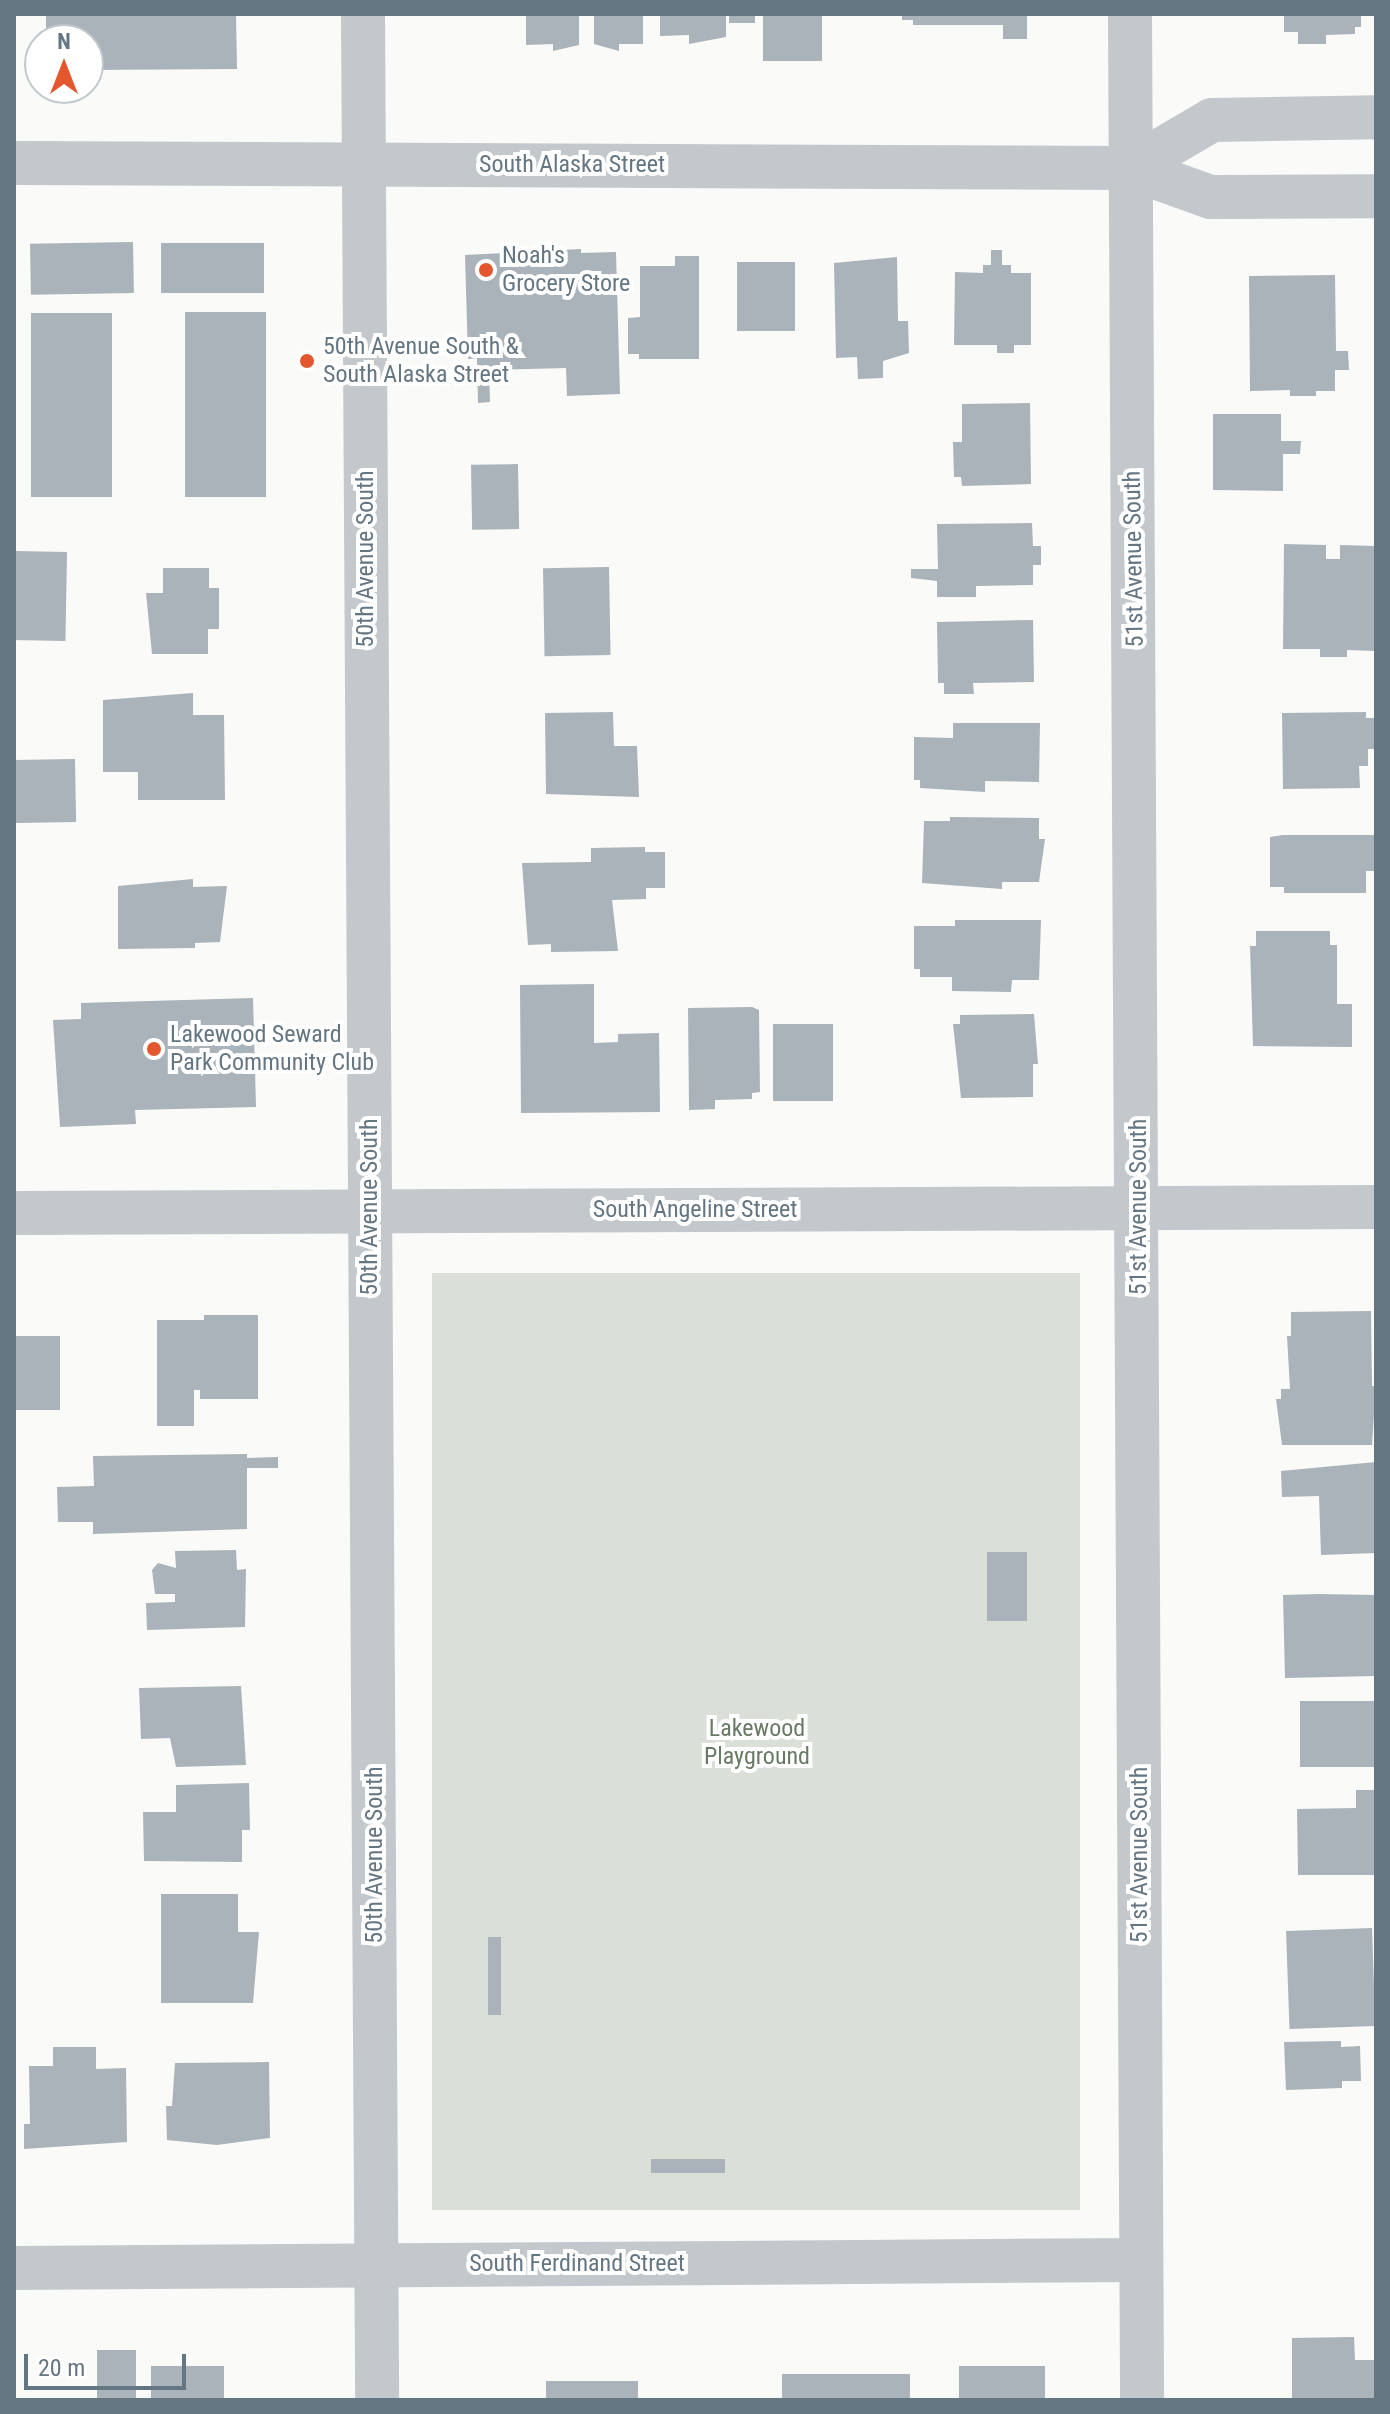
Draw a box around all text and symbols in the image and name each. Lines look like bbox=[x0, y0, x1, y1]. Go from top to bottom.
north arrow bbox=[24, 24, 104, 104]
text: N bbox=[57, 29, 71, 54]
street label: South Alaska Street bbox=[479, 151, 665, 179]
place label: Noah's Grocery Store bbox=[502, 242, 630, 298]
marker: Noah's Grocery Store bbox=[477, 261, 495, 279]
place label: 50th Avenue South & South Alaska Street bbox=[323, 333, 519, 389]
marker: 50th Avenue South & South Alaska Street bbox=[298, 352, 316, 370]
street label: 50th Avenue South bbox=[352, 470, 380, 648]
street label: 51st Avenue South bbox=[1118, 470, 1150, 648]
place label: Lakewood Seward Park Community Club bbox=[170, 1021, 374, 1077]
marker: Lakewood Seward Park Community Club bbox=[145, 1040, 163, 1058]
street label: 50th Avenue South bbox=[356, 1118, 384, 1296]
street label: 51st Avenue South bbox=[1125, 1119, 1153, 1295]
street label: South Angeline Street bbox=[593, 1196, 797, 1224]
park label: Lakewood Playground bbox=[704, 1715, 810, 1771]
street label: 50th Avenue South bbox=[361, 1766, 389, 1944]
street label: 51st Avenue South bbox=[1126, 1767, 1154, 1943]
street label: South Ferdinand Street bbox=[469, 2250, 685, 2278]
scale bar bbox=[28, 2338, 190, 2388]
text: 20 m bbox=[38, 2354, 85, 2382]

